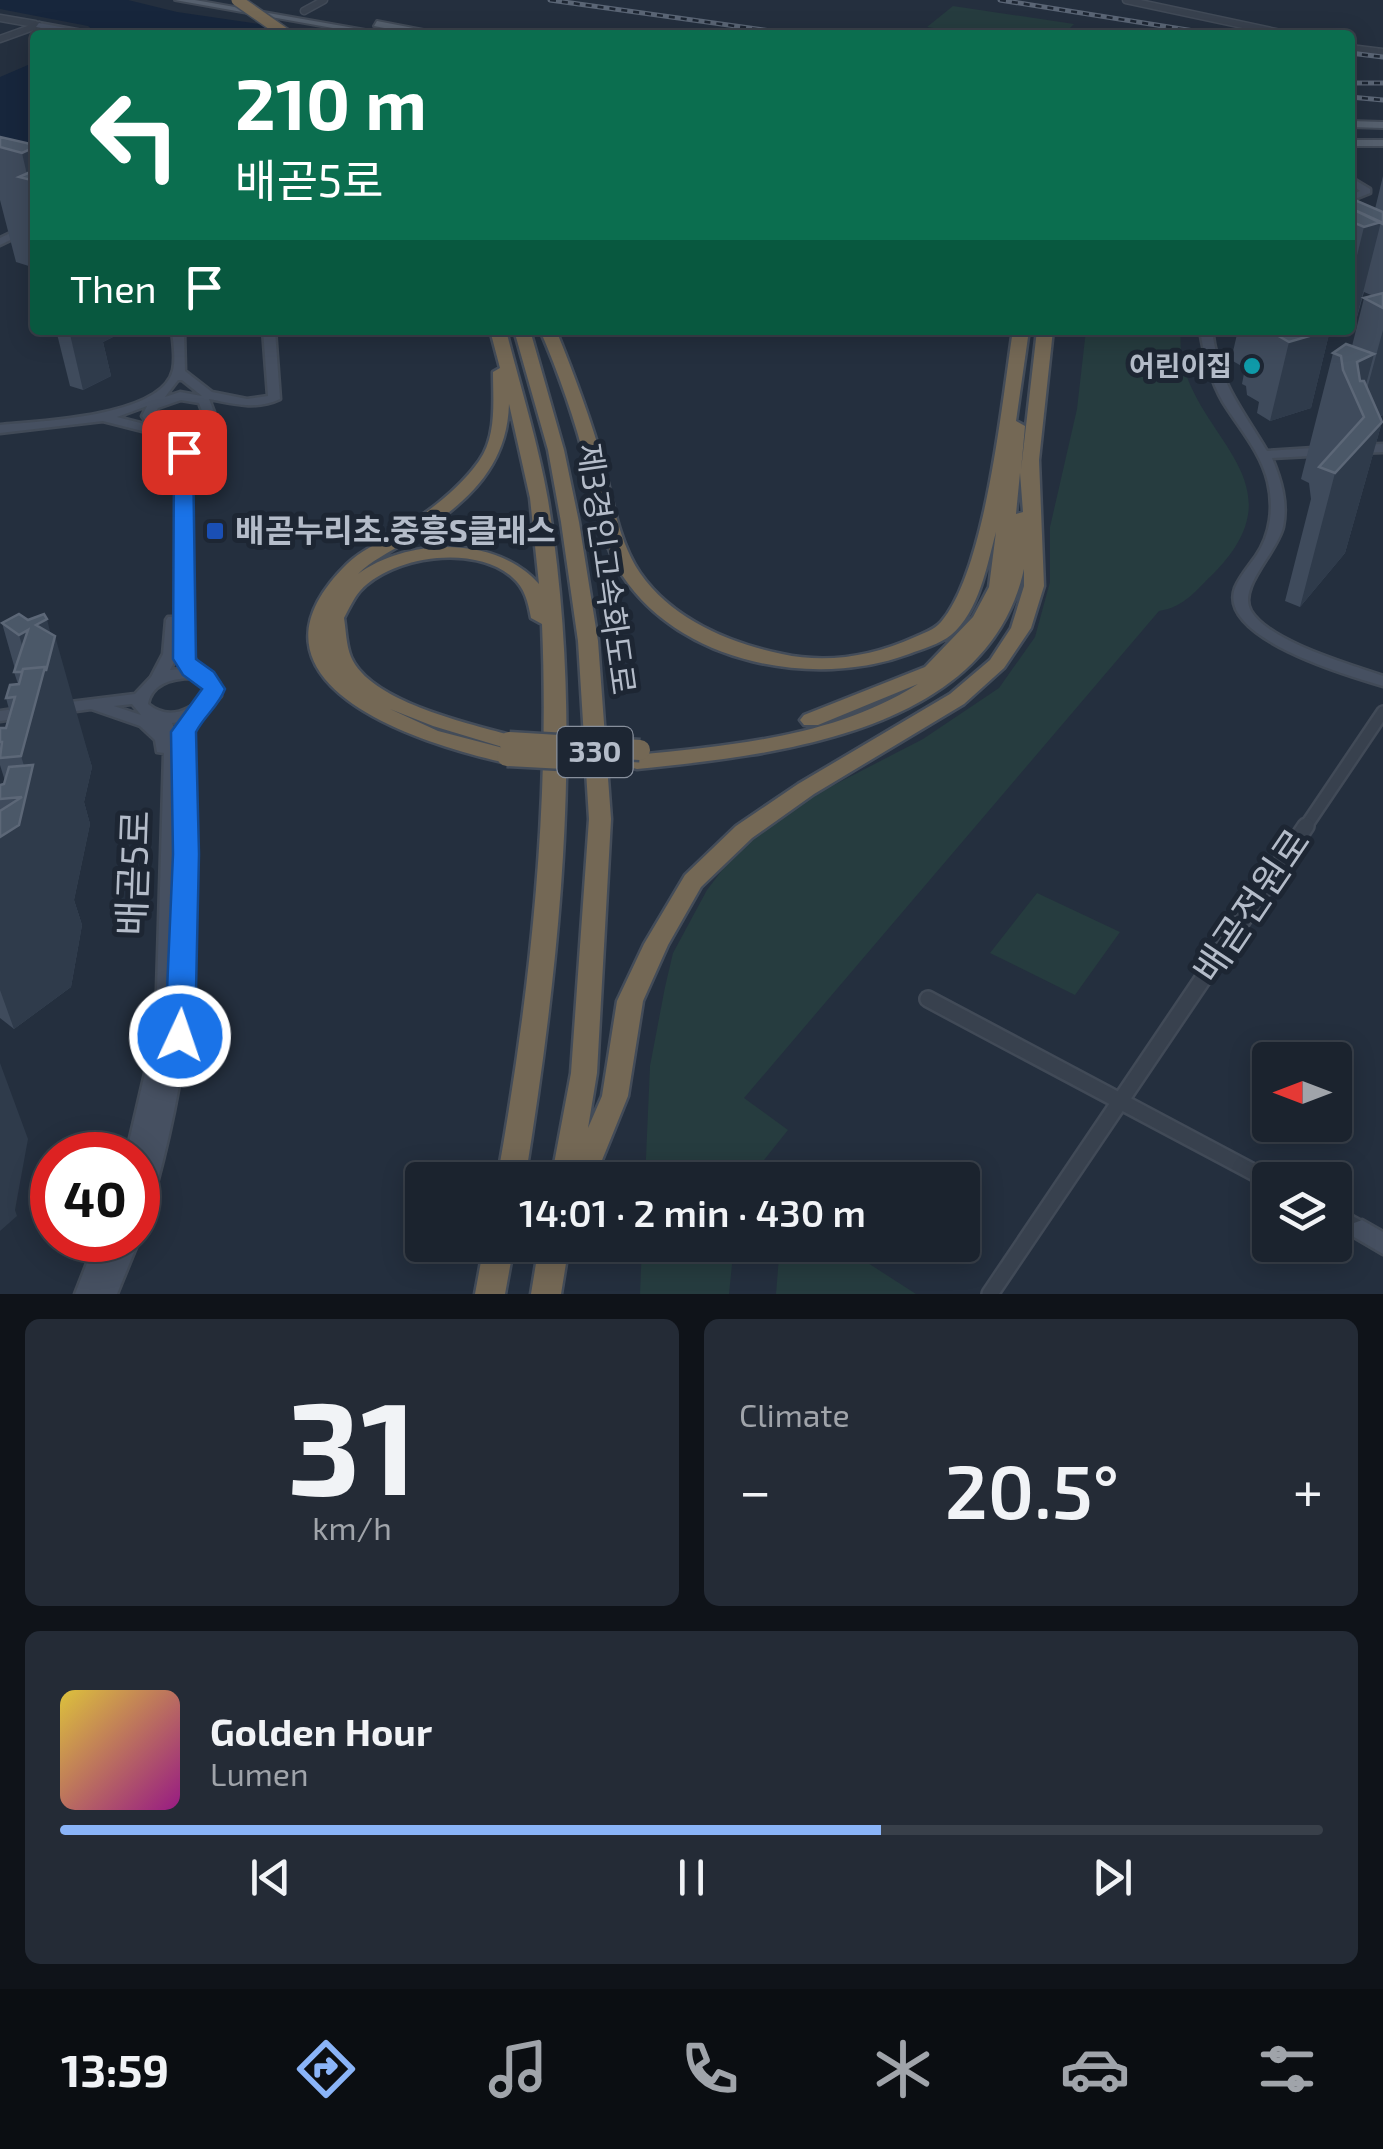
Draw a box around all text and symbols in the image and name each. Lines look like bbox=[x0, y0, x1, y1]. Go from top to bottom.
text: 210 m bbox=[235, 60, 427, 144]
icon: left bbox=[70, 70, 200, 200]
text: 배곧5로 bbox=[235, 152, 383, 206]
icon: arrive bbox=[177, 260, 232, 315]
text: Then bbox=[70, 265, 157, 311]
place label: 어린이집 bbox=[1129, 348, 1232, 382]
marker: 어린이집 bbox=[1241, 355, 1263, 377]
pin bbox=[142, 410, 227, 495]
icon: arrive bbox=[157, 425, 212, 480]
street label: 제3경인고속화도로 bbox=[572, 441, 644, 697]
place label: 배곧누리초.중흥S클래스 bbox=[235, 510, 556, 548]
marker: 배곧누리초.중흥S클래스 bbox=[204, 520, 226, 542]
road number: 330 bbox=[558, 727, 632, 777]
street label: 배곧5로 bbox=[107, 810, 157, 936]
street label: 배곧전원로 bbox=[1182, 820, 1318, 990]
position arrow bbox=[128, 984, 232, 1088]
north arrow bbox=[1252, 1042, 1352, 1142]
map controls bbox=[1252, 1042, 1352, 1262]
speed limit sign: 40 bbox=[30, 1132, 160, 1262]
button: layers bbox=[1252, 1162, 1352, 1262]
text: 14:01 · 2 min · 430 m bbox=[519, 1189, 866, 1235]
text: 31 bbox=[287, 1365, 417, 1521]
text: Climate bbox=[739, 1395, 850, 1433]
text: 20.5° bbox=[945, 1444, 1119, 1534]
text: − bbox=[739, 1456, 771, 1522]
text: + bbox=[1293, 1456, 1323, 1522]
text: km/h bbox=[312, 1508, 392, 1546]
text: Golden Hour bbox=[210, 1708, 432, 1754]
text: Lumen bbox=[210, 1754, 309, 1792]
icon: previous bbox=[243, 1850, 298, 1905]
icon: pause bbox=[664, 1850, 719, 1905]
icon: next bbox=[1085, 1850, 1140, 1905]
icon: directions bbox=[291, 2034, 361, 2104]
icon: music bbox=[483, 2034, 553, 2104]
icon: phone bbox=[675, 2034, 745, 2104]
icon: climate bbox=[868, 2034, 938, 2104]
icon: car bbox=[1060, 2034, 1130, 2104]
icon: filters bbox=[1252, 2034, 1322, 2104]
text: 13:59 bbox=[61, 2042, 169, 2096]

